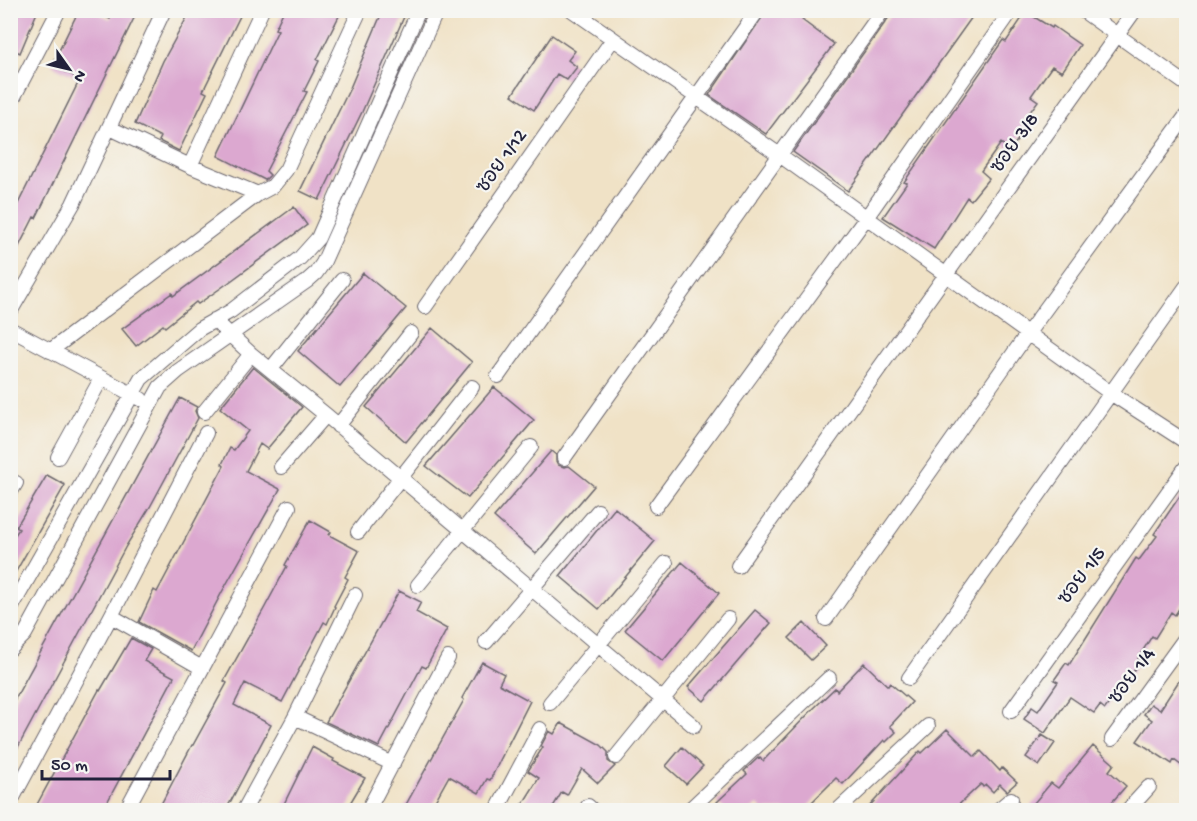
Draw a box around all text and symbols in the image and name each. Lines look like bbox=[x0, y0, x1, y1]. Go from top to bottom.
north arrow bbox=[39, 39, 99, 99]
text: N bbox=[67, 66, 89, 86]
street label: ซอย 3/8 bbox=[987, 109, 1045, 179]
street label: ซอย 1/12 bbox=[473, 125, 533, 198]
street label: ซอย 1/5 bbox=[1054, 544, 1112, 610]
street label: ซอย 1/4 bbox=[1105, 644, 1162, 710]
scale bar bbox=[42, 743, 170, 781]
text: 50 m bbox=[51, 756, 88, 777]

